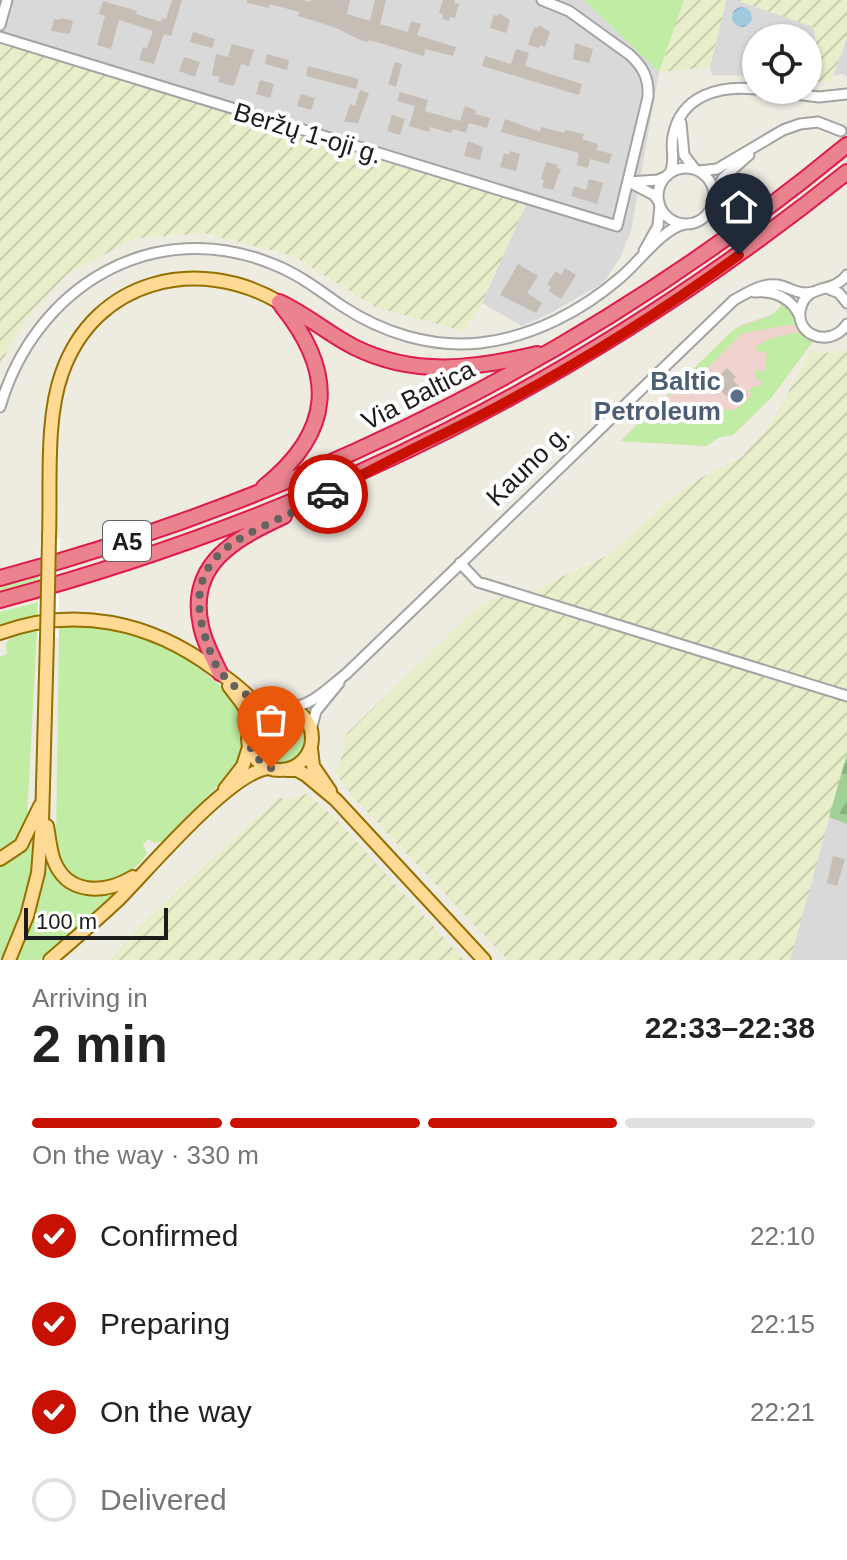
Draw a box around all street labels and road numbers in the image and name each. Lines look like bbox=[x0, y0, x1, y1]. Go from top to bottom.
street label: Beržų 1-oji g. bbox=[230, 96, 386, 170]
street label: Via Baltica bbox=[357, 354, 480, 436]
street label: Kauno g. bbox=[480, 418, 576, 512]
road number: A5 bbox=[103, 521, 151, 561]

